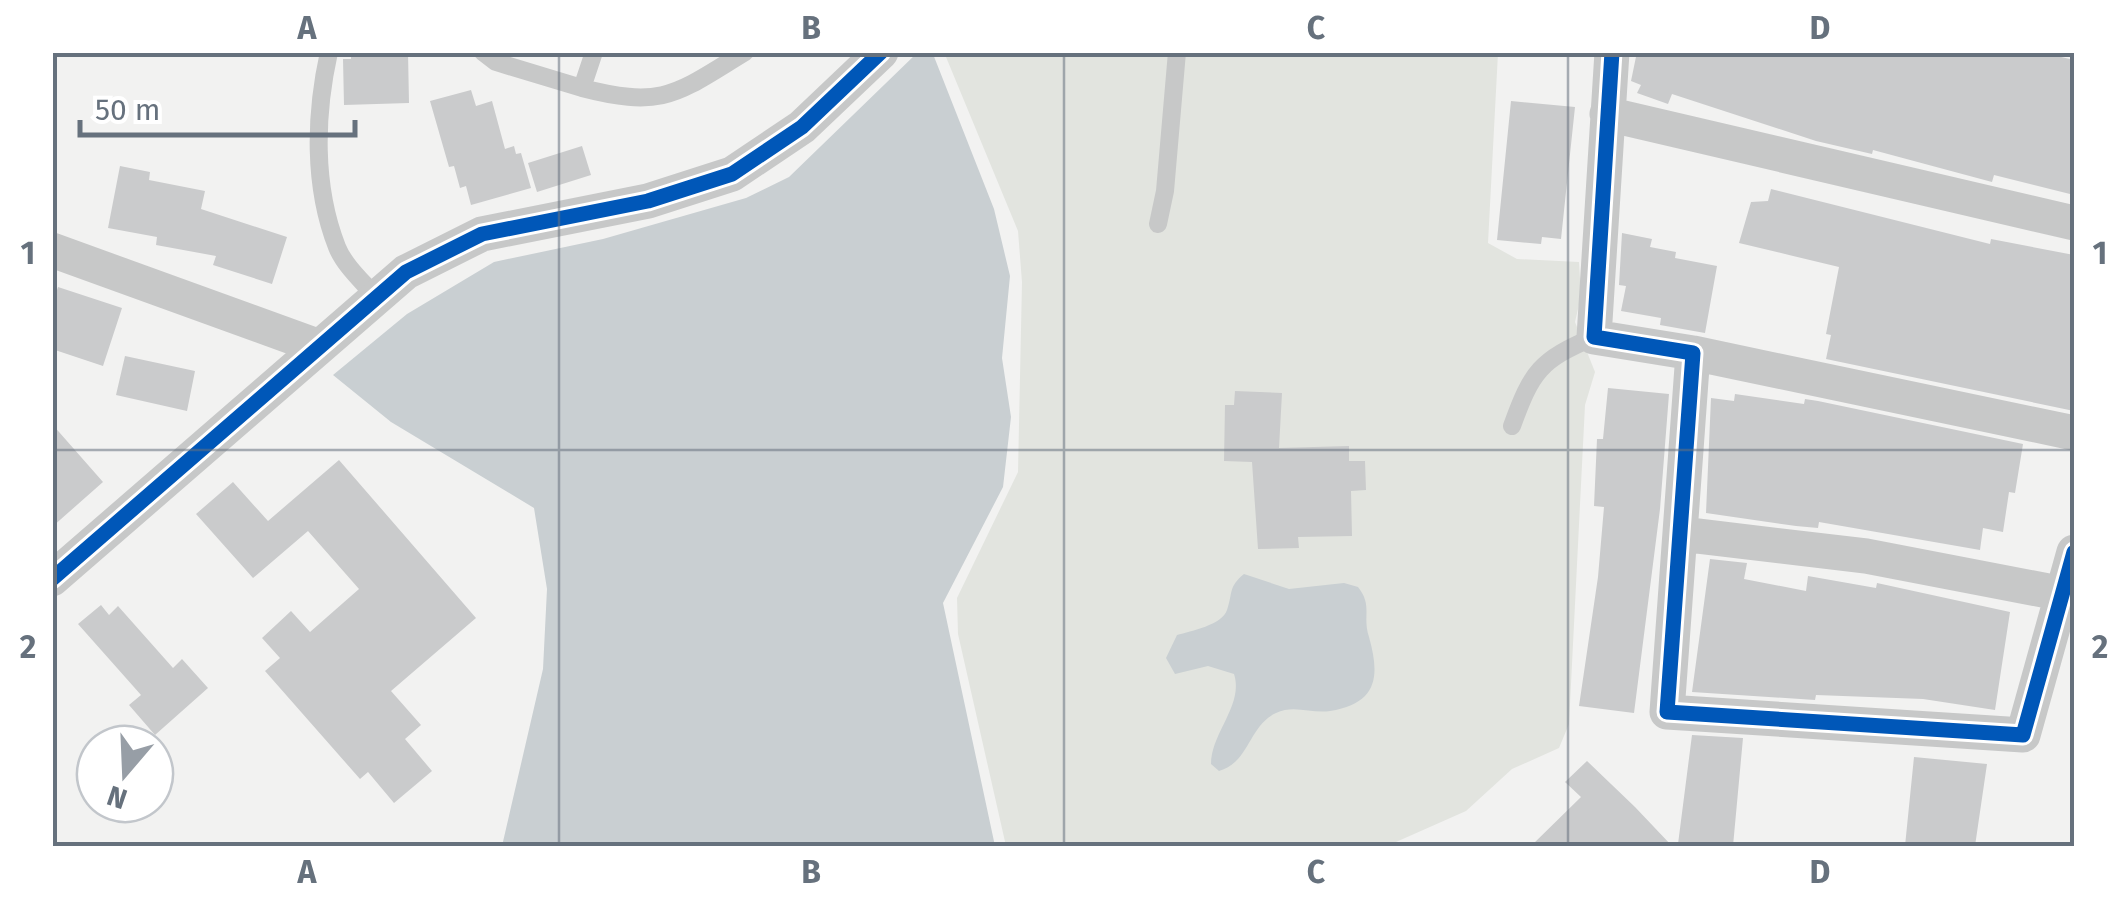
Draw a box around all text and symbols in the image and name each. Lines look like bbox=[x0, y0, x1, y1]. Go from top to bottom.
text: A bbox=[297, 9, 318, 47]
text: B bbox=[801, 9, 821, 47]
text: C bbox=[1307, 9, 1326, 47]
text: D bbox=[1810, 9, 1830, 47]
scale bar bbox=[80, 75, 355, 137]
text: 50 m bbox=[95, 92, 160, 128]
text: 1 bbox=[21, 234, 35, 272]
text: 1 bbox=[2093, 234, 2107, 272]
text: 2 bbox=[20, 628, 36, 666]
text: 2 bbox=[2092, 628, 2108, 666]
north arrow bbox=[75, 724, 175, 824]
text: N bbox=[103, 779, 131, 816]
text: A bbox=[297, 853, 318, 891]
text: B bbox=[801, 853, 821, 891]
text: C bbox=[1307, 853, 1326, 891]
text: D bbox=[1810, 853, 1830, 891]

